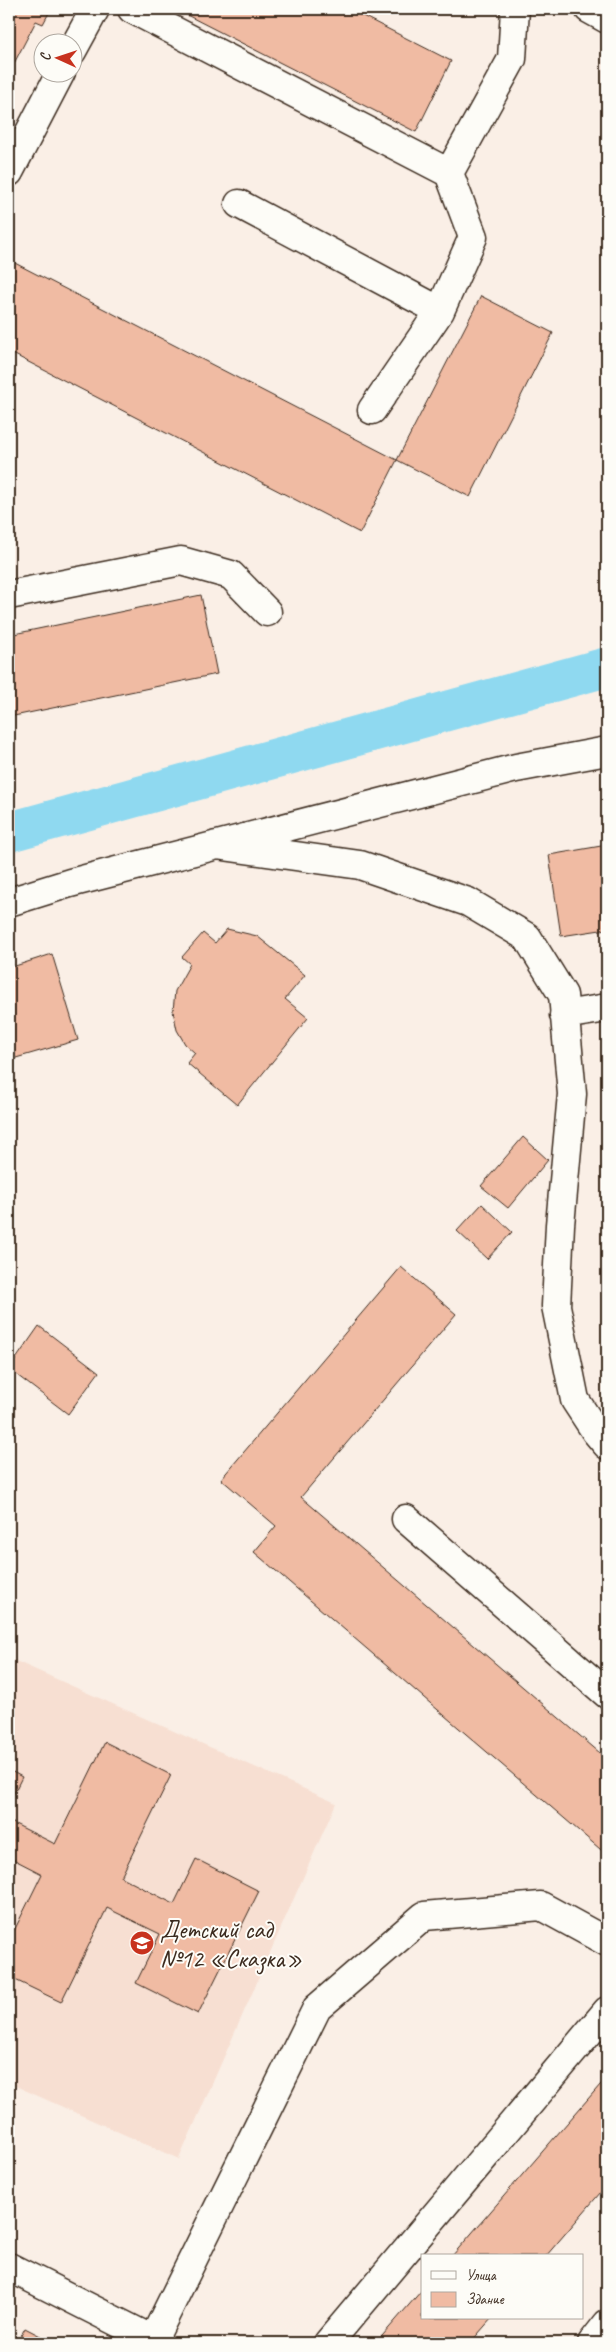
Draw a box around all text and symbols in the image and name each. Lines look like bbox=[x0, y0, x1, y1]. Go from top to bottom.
north arrow bbox=[32, 32, 82, 82]
text: С bbox=[37, 51, 54, 61]
place label: Детский сад №12 «Сказка» bbox=[160, 1914, 302, 1975]
school or university icon: Детский сад №12 «Сказка» bbox=[129, 1930, 155, 1956]
legend bbox=[421, 2254, 584, 2320]
text: Улица bbox=[466, 2266, 497, 2285]
text: Здание bbox=[466, 2290, 505, 2309]

